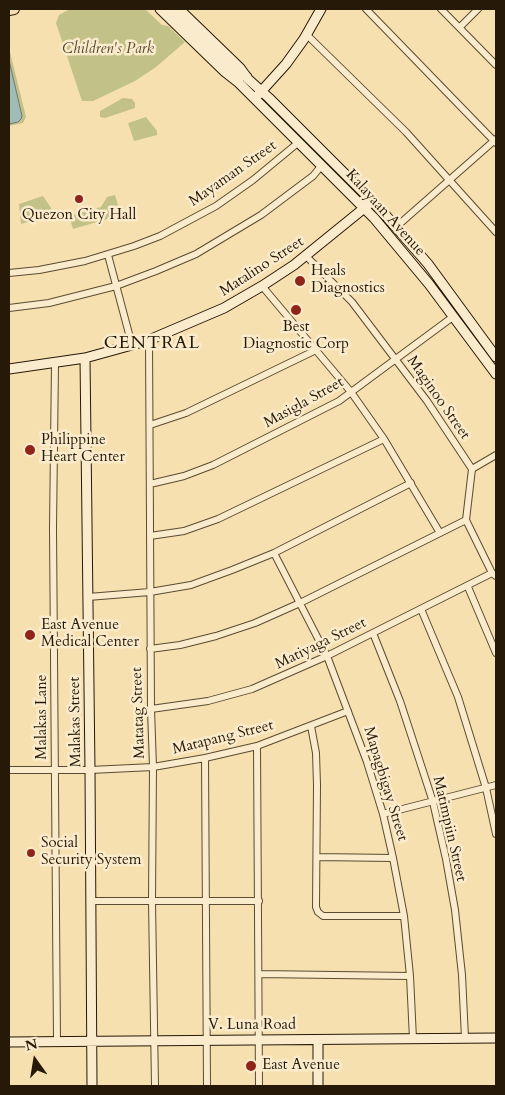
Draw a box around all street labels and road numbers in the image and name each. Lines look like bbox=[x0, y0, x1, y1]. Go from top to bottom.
street label: Mayaman Street bbox=[186, 137, 280, 211]
street label: Kalayaan Avenue bbox=[342, 166, 428, 260]
street label: Matalino Street bbox=[217, 233, 307, 301]
street label: Maginoo Street bbox=[402, 353, 474, 443]
street label: Masigla Street bbox=[261, 374, 347, 432]
street label: Matiyaga Street bbox=[273, 614, 369, 674]
street label: Matatag Street bbox=[128, 667, 150, 759]
street label: Malakas Lane bbox=[34, 674, 52, 760]
street label: Malakas Street bbox=[66, 677, 86, 767]
street label: Matapang Street bbox=[171, 717, 275, 759]
street label: Mapagbigay Street bbox=[359, 725, 411, 843]
street label: Matimpiin Street bbox=[428, 775, 470, 883]
street label: V. Luna Road bbox=[208, 1017, 296, 1035]

